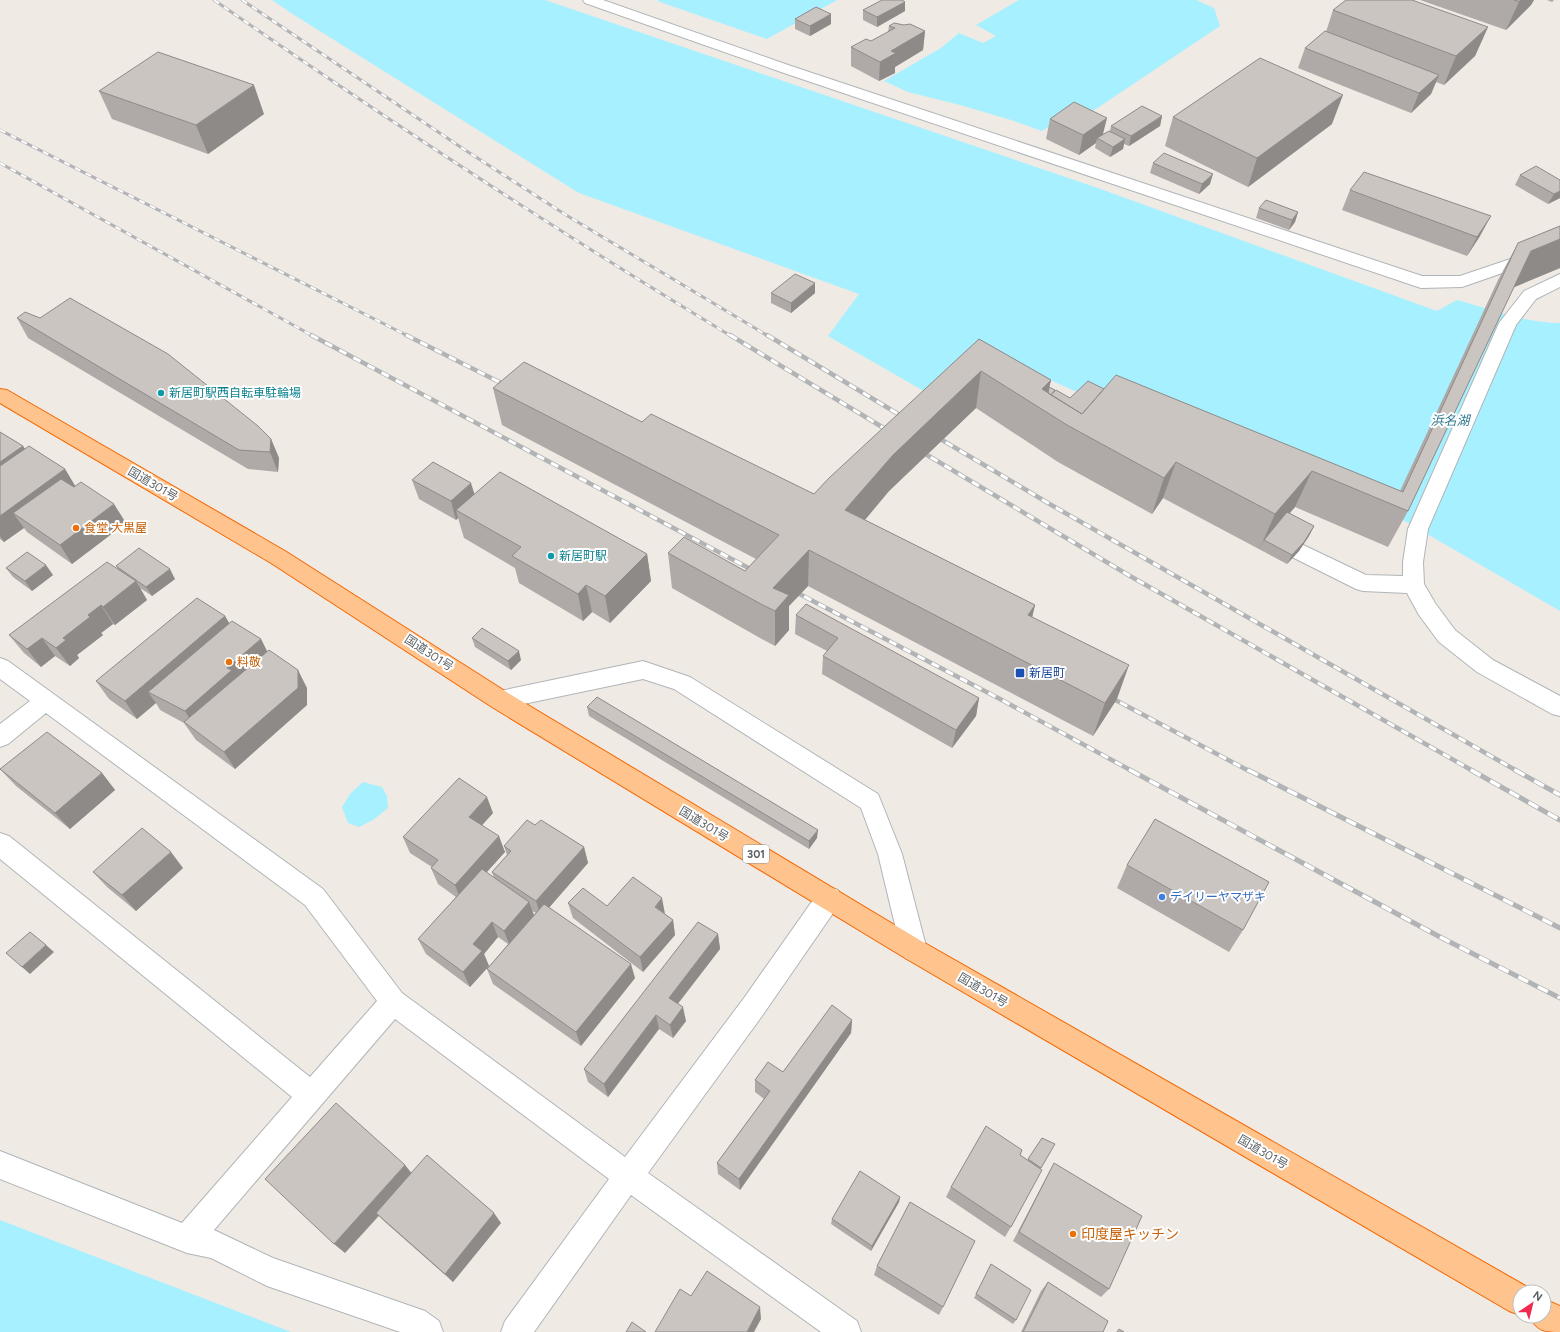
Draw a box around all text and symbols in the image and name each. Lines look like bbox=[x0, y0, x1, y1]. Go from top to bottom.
place label: 新居町駅西自転車駐輪場 bbox=[169, 386, 301, 400]
marker: 新居町駅西自転車駐輪場 bbox=[156, 388, 166, 398]
water label: 浜名湖 bbox=[1430, 413, 1471, 428]
street label: 国道301号 bbox=[126, 464, 180, 504]
place label: 食堂 大黒屋 bbox=[84, 521, 147, 535]
marker: 食堂 大黒屋 bbox=[71, 523, 81, 533]
place label: 新居町駅 bbox=[559, 549, 607, 563]
marker: 新居町駅 bbox=[546, 551, 556, 561]
street label: 国道301号 bbox=[402, 632, 456, 674]
place label: 料敬 bbox=[237, 655, 261, 669]
marker: 料敬 bbox=[224, 657, 234, 667]
place label: 新居町 bbox=[1029, 666, 1065, 680]
marker: 新居町 bbox=[1014, 667, 1026, 679]
street label: 国道301号 bbox=[677, 804, 731, 844]
road number: 301 bbox=[743, 845, 769, 863]
place label: デイリーヤマザキ bbox=[1170, 890, 1266, 904]
marker: デイリーヤマザキ bbox=[1157, 892, 1167, 902]
street label: 国道301号 bbox=[956, 970, 1010, 1010]
street label: 国道301号 bbox=[1236, 1132, 1290, 1172]
place label: 印度屋キッチン bbox=[1081, 1226, 1179, 1243]
marker: 印度屋キッチン bbox=[1068, 1229, 1078, 1239]
north arrow bbox=[1512, 1284, 1552, 1324]
text: N bbox=[1530, 1288, 1545, 1304]

